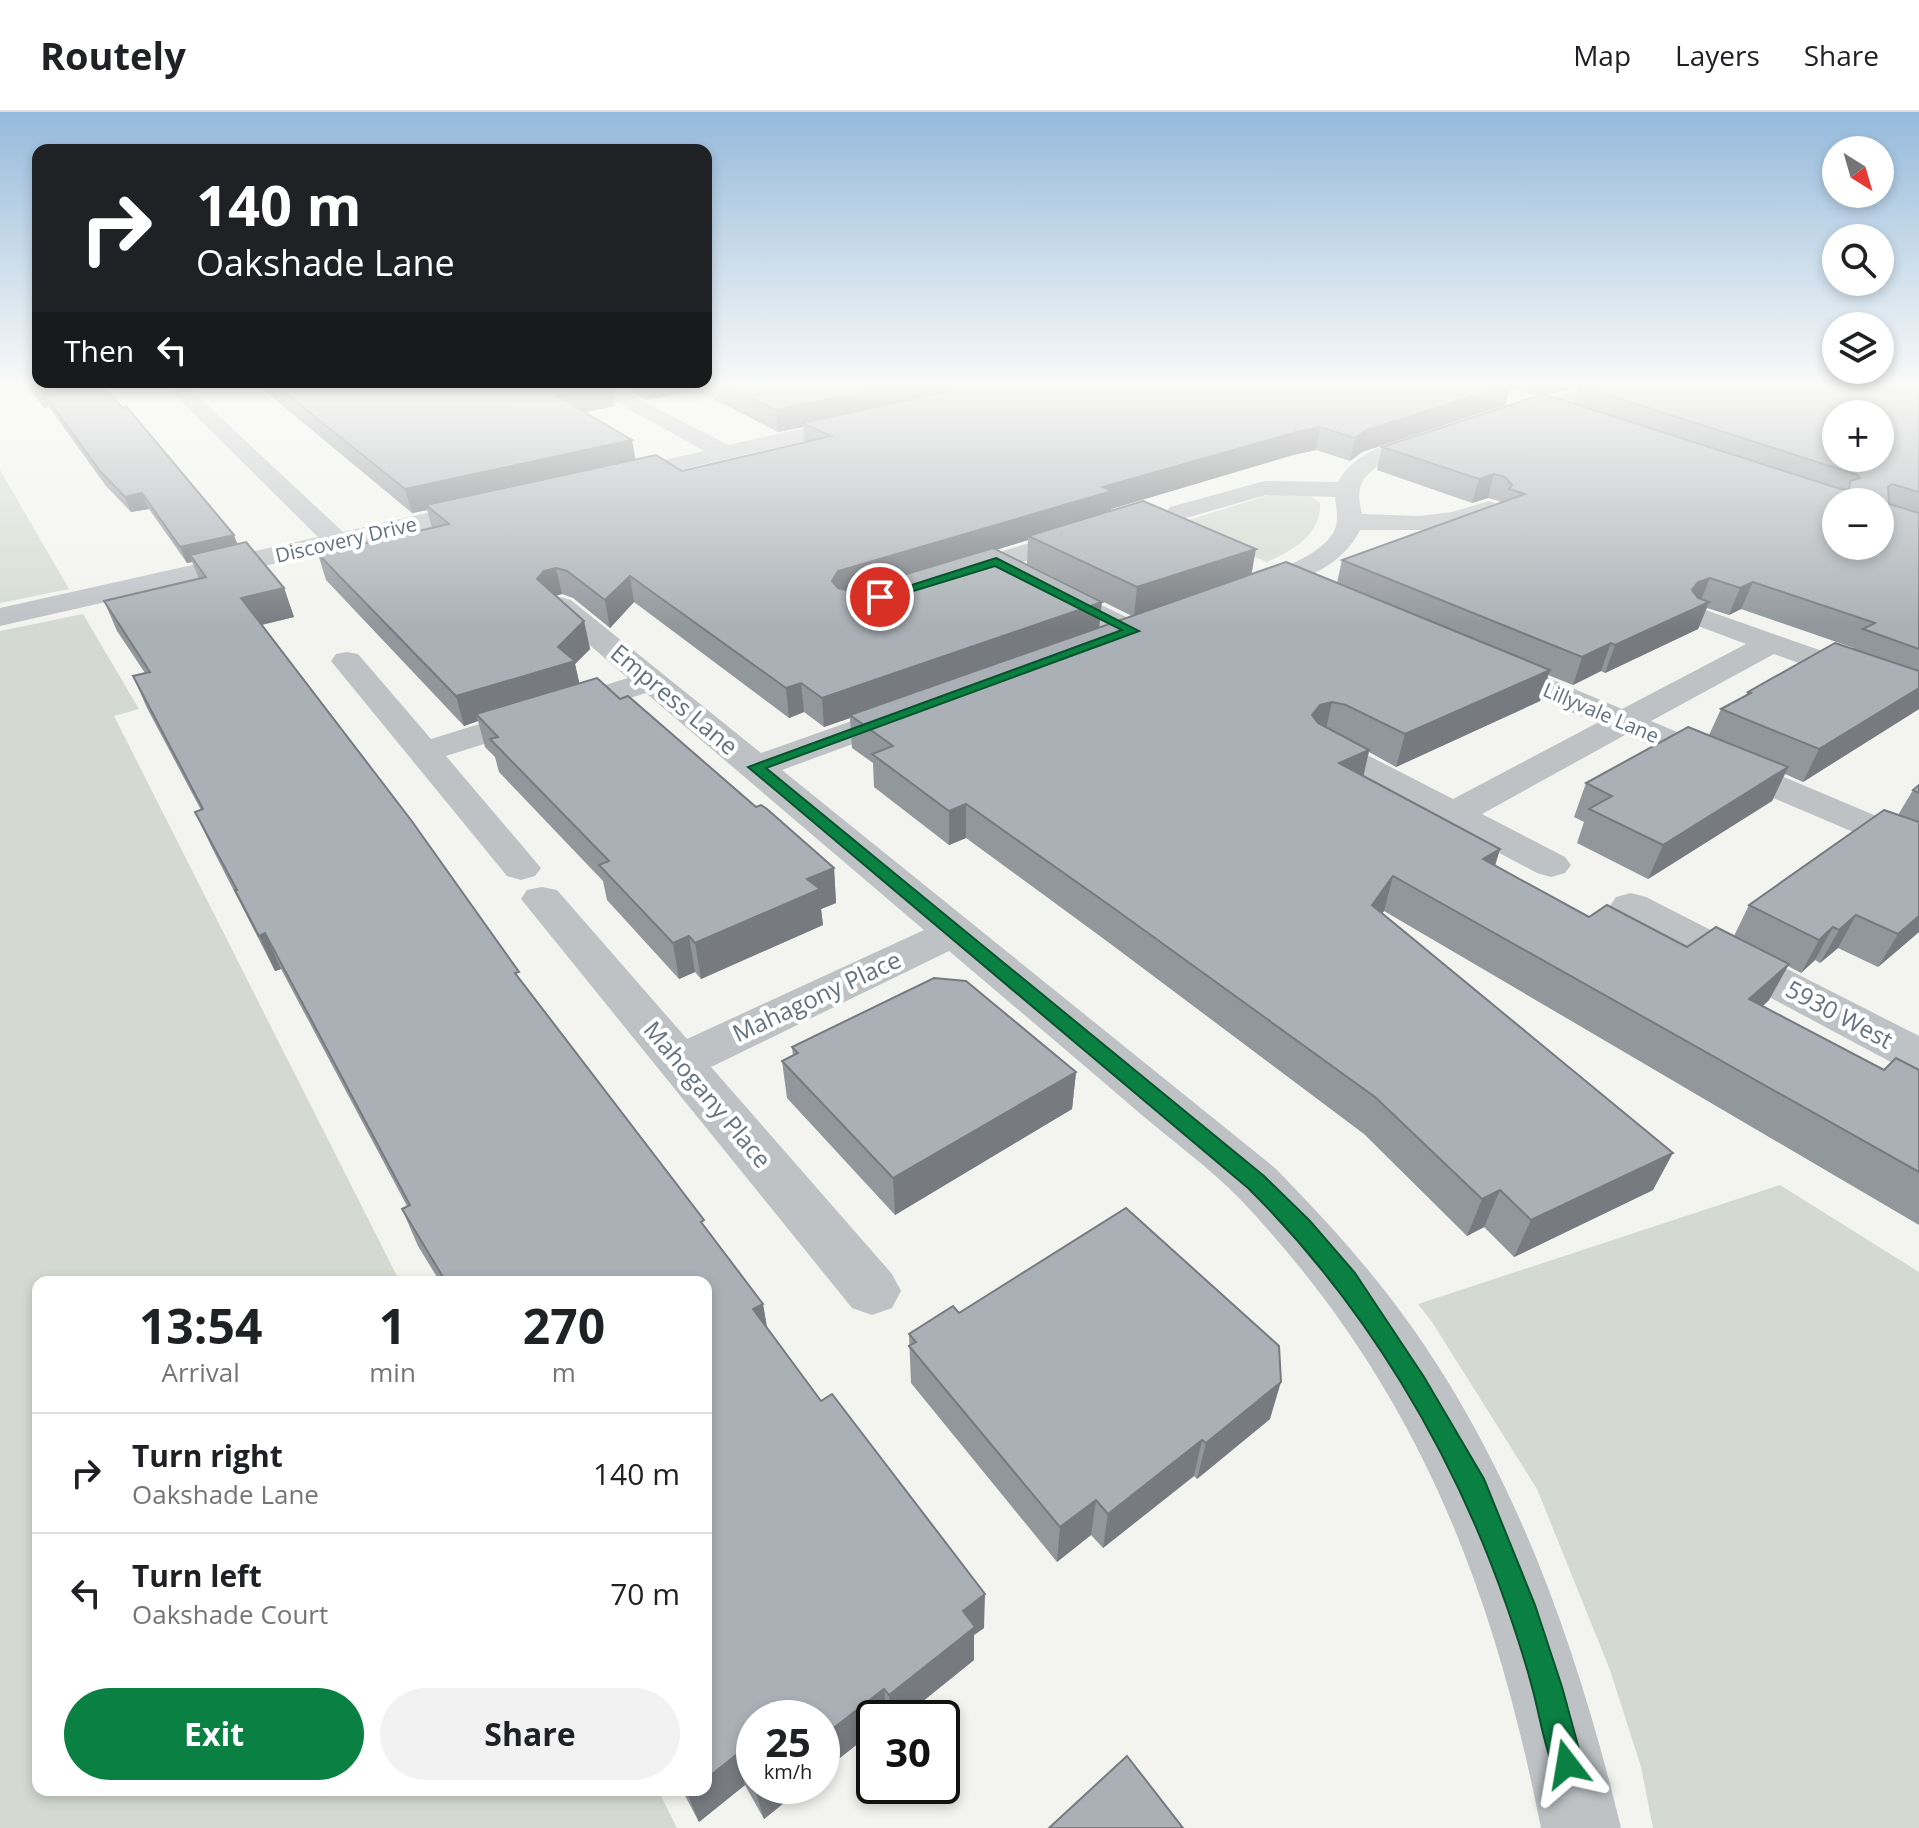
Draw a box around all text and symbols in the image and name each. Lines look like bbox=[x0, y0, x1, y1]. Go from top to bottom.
text: Routely bbox=[40, 29, 186, 81]
text: Map bbox=[1573, 36, 1631, 74]
text: Layers bbox=[1675, 36, 1760, 74]
text: Share bbox=[1804, 36, 1879, 74]
north arrow bbox=[1822, 136, 1894, 208]
map controls bbox=[1822, 136, 1894, 560]
text: 140 m bbox=[196, 166, 362, 242]
icon: right bbox=[64, 176, 168, 280]
button: search bbox=[1822, 224, 1894, 296]
text: Oakshade Lane bbox=[196, 238, 455, 287]
button: layers bbox=[1822, 312, 1894, 384]
icon: left bbox=[150, 328, 194, 372]
text: Then bbox=[64, 330, 134, 371]
button: + bbox=[1822, 400, 1894, 472]
button: − bbox=[1822, 488, 1894, 560]
street label: Discovery Drive bbox=[273, 510, 419, 569]
pin bbox=[846, 563, 914, 631]
icon: arrive bbox=[858, 575, 902, 619]
street label: Empress Lane bbox=[604, 636, 746, 762]
street label: Lillyvale Lane bbox=[1539, 676, 1663, 749]
street label: Mahagony Place bbox=[727, 942, 906, 1049]
street label: 5930 West bbox=[1780, 972, 1899, 1056]
street label: Mahogany Place bbox=[637, 1014, 779, 1174]
text: 13:54 bbox=[139, 1293, 262, 1358]
text: 1 bbox=[379, 1293, 406, 1358]
text: 270 bbox=[523, 1293, 605, 1358]
text: Arrival bbox=[161, 1354, 240, 1390]
text: min bbox=[369, 1354, 416, 1390]
text: m bbox=[552, 1354, 576, 1390]
text: Turn right bbox=[132, 1435, 283, 1476]
icon: right bbox=[64, 1451, 108, 1495]
text: 140 m bbox=[593, 1453, 680, 1494]
text: Oakshade Lane bbox=[132, 1476, 319, 1512]
text: Turn left bbox=[132, 1555, 262, 1596]
icon: left bbox=[64, 1571, 108, 1615]
text: 70 m bbox=[610, 1573, 680, 1614]
text: Oakshade Court bbox=[132, 1596, 328, 1632]
button: Exit bbox=[64, 1688, 364, 1780]
button: Share bbox=[380, 1688, 680, 1780]
speed limit sign: 30 bbox=[856, 1700, 960, 1804]
text: 25 bbox=[765, 1714, 811, 1769]
position arrow bbox=[1525, 1722, 1609, 1806]
text: km/h bbox=[764, 1758, 812, 1785]

